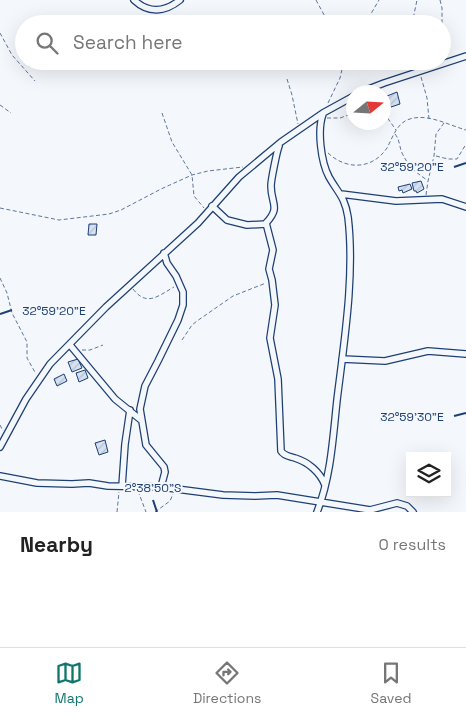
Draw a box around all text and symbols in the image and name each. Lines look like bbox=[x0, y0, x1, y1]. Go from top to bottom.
search box bbox=[15, 15, 451, 70]
icon: search bbox=[33, 29, 61, 57]
text: Search here bbox=[73, 30, 183, 55]
north arrow bbox=[346, 85, 391, 130]
text: 32°59'20"E bbox=[380, 159, 444, 175]
text: 32°59'20"E bbox=[22, 303, 86, 319]
text: 32°59'30"E bbox=[380, 409, 444, 425]
map controls bbox=[406, 452, 451, 497]
button: layers bbox=[406, 452, 451, 497]
text: 2°38'50"S bbox=[125, 480, 181, 496]
text: Nearby bbox=[20, 531, 93, 558]
text: 0 results bbox=[378, 534, 446, 555]
tab: Map bbox=[55, 659, 84, 707]
tab: Directions bbox=[193, 659, 261, 707]
tab: Saved bbox=[371, 659, 411, 707]

